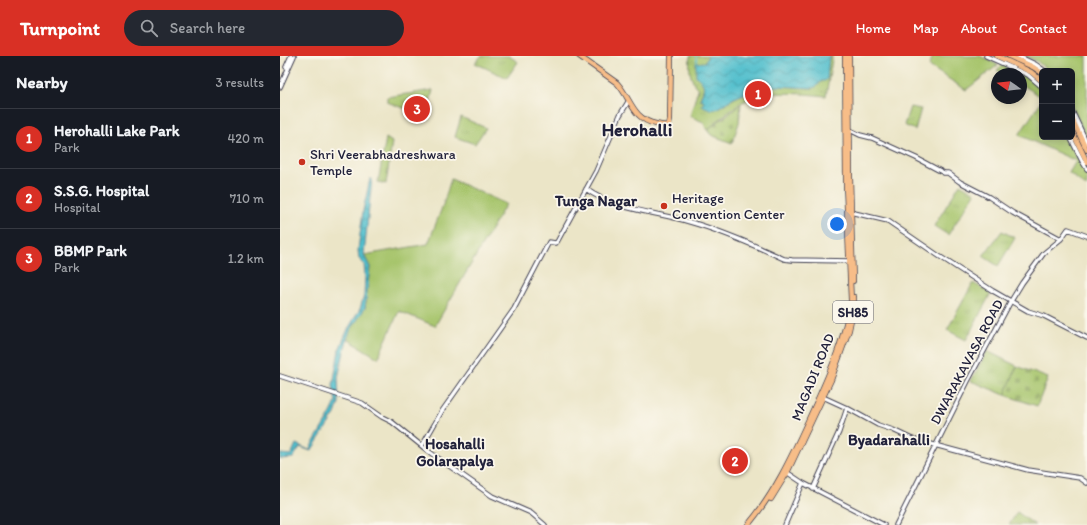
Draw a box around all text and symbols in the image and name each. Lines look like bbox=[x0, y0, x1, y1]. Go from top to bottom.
search box bbox=[124, 10, 404, 46]
text: Turnpoint bbox=[20, 17, 100, 40]
icon: search bbox=[138, 17, 160, 39]
text: Search here bbox=[170, 19, 245, 37]
text: Home bbox=[856, 20, 891, 37]
text: Map bbox=[913, 20, 939, 37]
text: About bbox=[961, 20, 997, 37]
text: Contact bbox=[1019, 20, 1067, 37]
north arrow bbox=[991, 68, 1027, 104]
map controls bbox=[1039, 68, 1075, 140]
button: + bbox=[1039, 68, 1075, 104]
text: Nearby bbox=[16, 72, 68, 92]
text: 3 results bbox=[215, 75, 264, 90]
pin: 1 bbox=[745, 79, 771, 109]
pin: 3 bbox=[404, 94, 430, 124]
button: − bbox=[1039, 104, 1075, 140]
district label: Herohalli bbox=[602, 119, 672, 141]
text: Herohalli Lake Park bbox=[54, 122, 180, 140]
text: 1 bbox=[26, 131, 32, 146]
text: 420 m bbox=[227, 131, 264, 146]
text: Park bbox=[54, 140, 80, 155]
place label: Shri Veerabhadreshwara Temple bbox=[310, 146, 456, 179]
marker: Shri Veerabhadreshwara Temple bbox=[297, 157, 307, 167]
text: S.S.G. Hospital bbox=[54, 182, 149, 200]
place label: Heritage Convention Center bbox=[672, 190, 785, 223]
text: 2 bbox=[26, 191, 32, 206]
text: 710 m bbox=[230, 191, 264, 206]
district label: Tunga Nagar bbox=[554, 192, 638, 211]
text: Hospital bbox=[54, 200, 101, 215]
marker: Heritage Convention Center bbox=[659, 201, 669, 211]
your location bbox=[827, 214, 847, 234]
text: BBMP Park bbox=[54, 242, 127, 260]
text: 3 bbox=[25, 251, 33, 266]
text: 1.2 km bbox=[228, 251, 264, 266]
text: Park bbox=[54, 260, 80, 275]
street label: DWARAKAVASA ROAD bbox=[927, 296, 1007, 427]
road number: SH85 bbox=[833, 301, 873, 323]
street label: MAGADI ROAD bbox=[788, 331, 838, 423]
district label: Byadarahalli bbox=[848, 431, 930, 450]
district label: Hosahalli Golarapalya bbox=[416, 435, 494, 471]
pin: 2 bbox=[722, 446, 748, 476]

